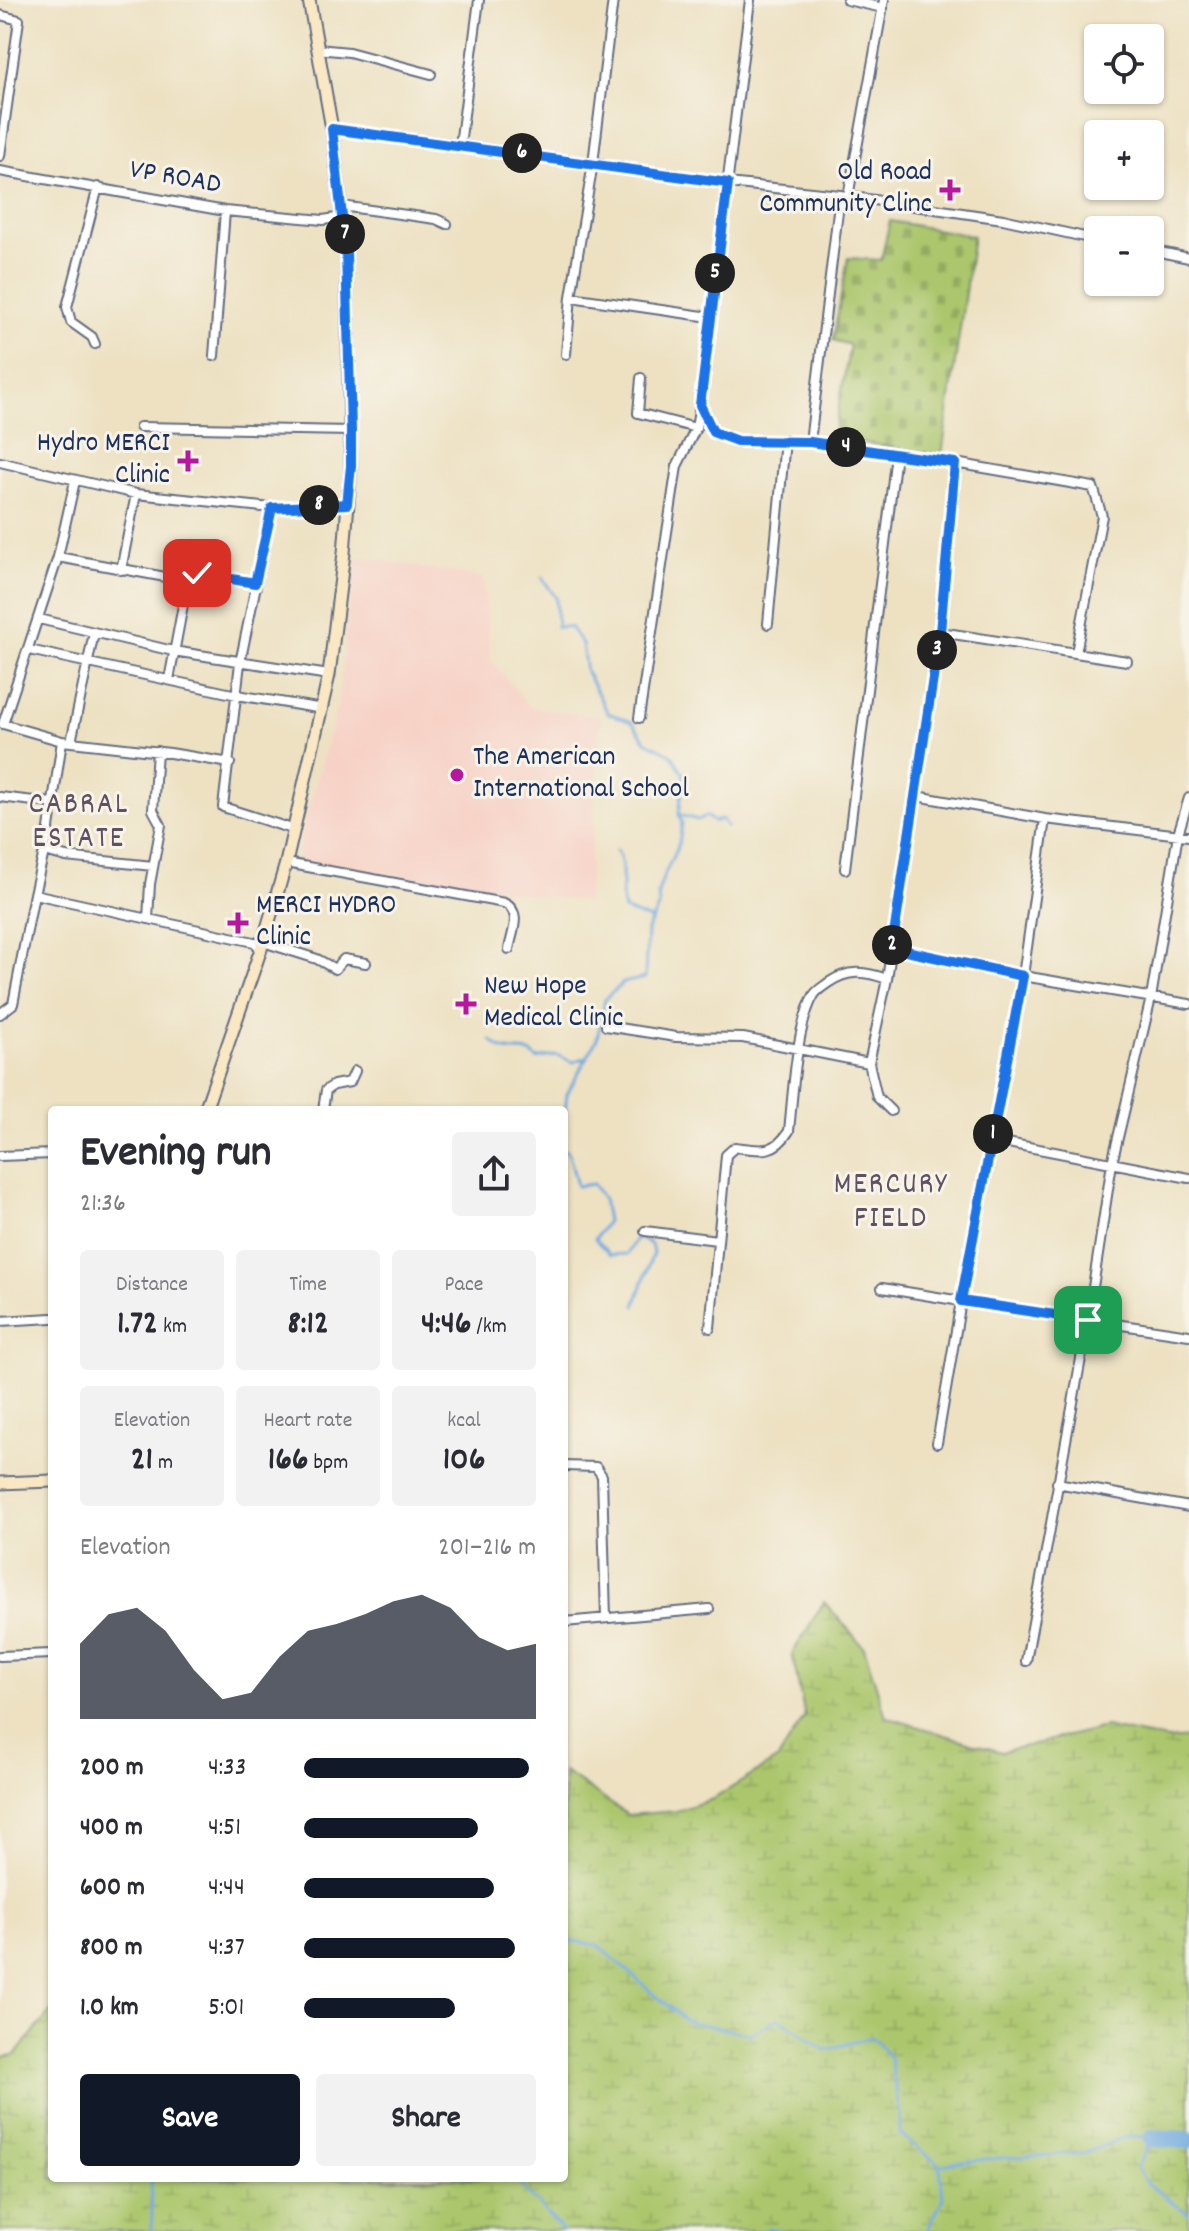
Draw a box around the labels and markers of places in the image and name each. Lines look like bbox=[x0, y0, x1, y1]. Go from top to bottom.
pin: 6 bbox=[502, 133, 542, 173]
place label: Old Road Community Clinc bbox=[759, 154, 932, 226]
marker: Old Road Community Clinc bbox=[939, 179, 961, 201]
pin: 7 bbox=[325, 214, 365, 254]
pin: 5 bbox=[695, 253, 735, 293]
place label: Hydro MERCI Clinic bbox=[37, 425, 170, 497]
pin: 4 bbox=[826, 427, 866, 467]
marker: Hydro MERCI Clinic bbox=[177, 450, 199, 472]
pin: 8 bbox=[299, 485, 339, 525]
pin bbox=[163, 539, 231, 607]
pin: 3 bbox=[917, 630, 957, 670]
place label: The American International School bbox=[473, 739, 689, 811]
marker: The American International School bbox=[448, 766, 466, 784]
place label: MERCI HYDRO Clinic bbox=[256, 887, 396, 959]
marker: MERCI HYDRO Clinic bbox=[227, 912, 249, 934]
pin: 2 bbox=[872, 925, 912, 965]
place label: New Hope Medical Clinic bbox=[484, 968, 623, 1040]
marker: New Hope Medical Clinic bbox=[455, 993, 477, 1015]
pin: 1 bbox=[973, 1114, 1013, 1154]
pin bbox=[1054, 1286, 1122, 1354]

